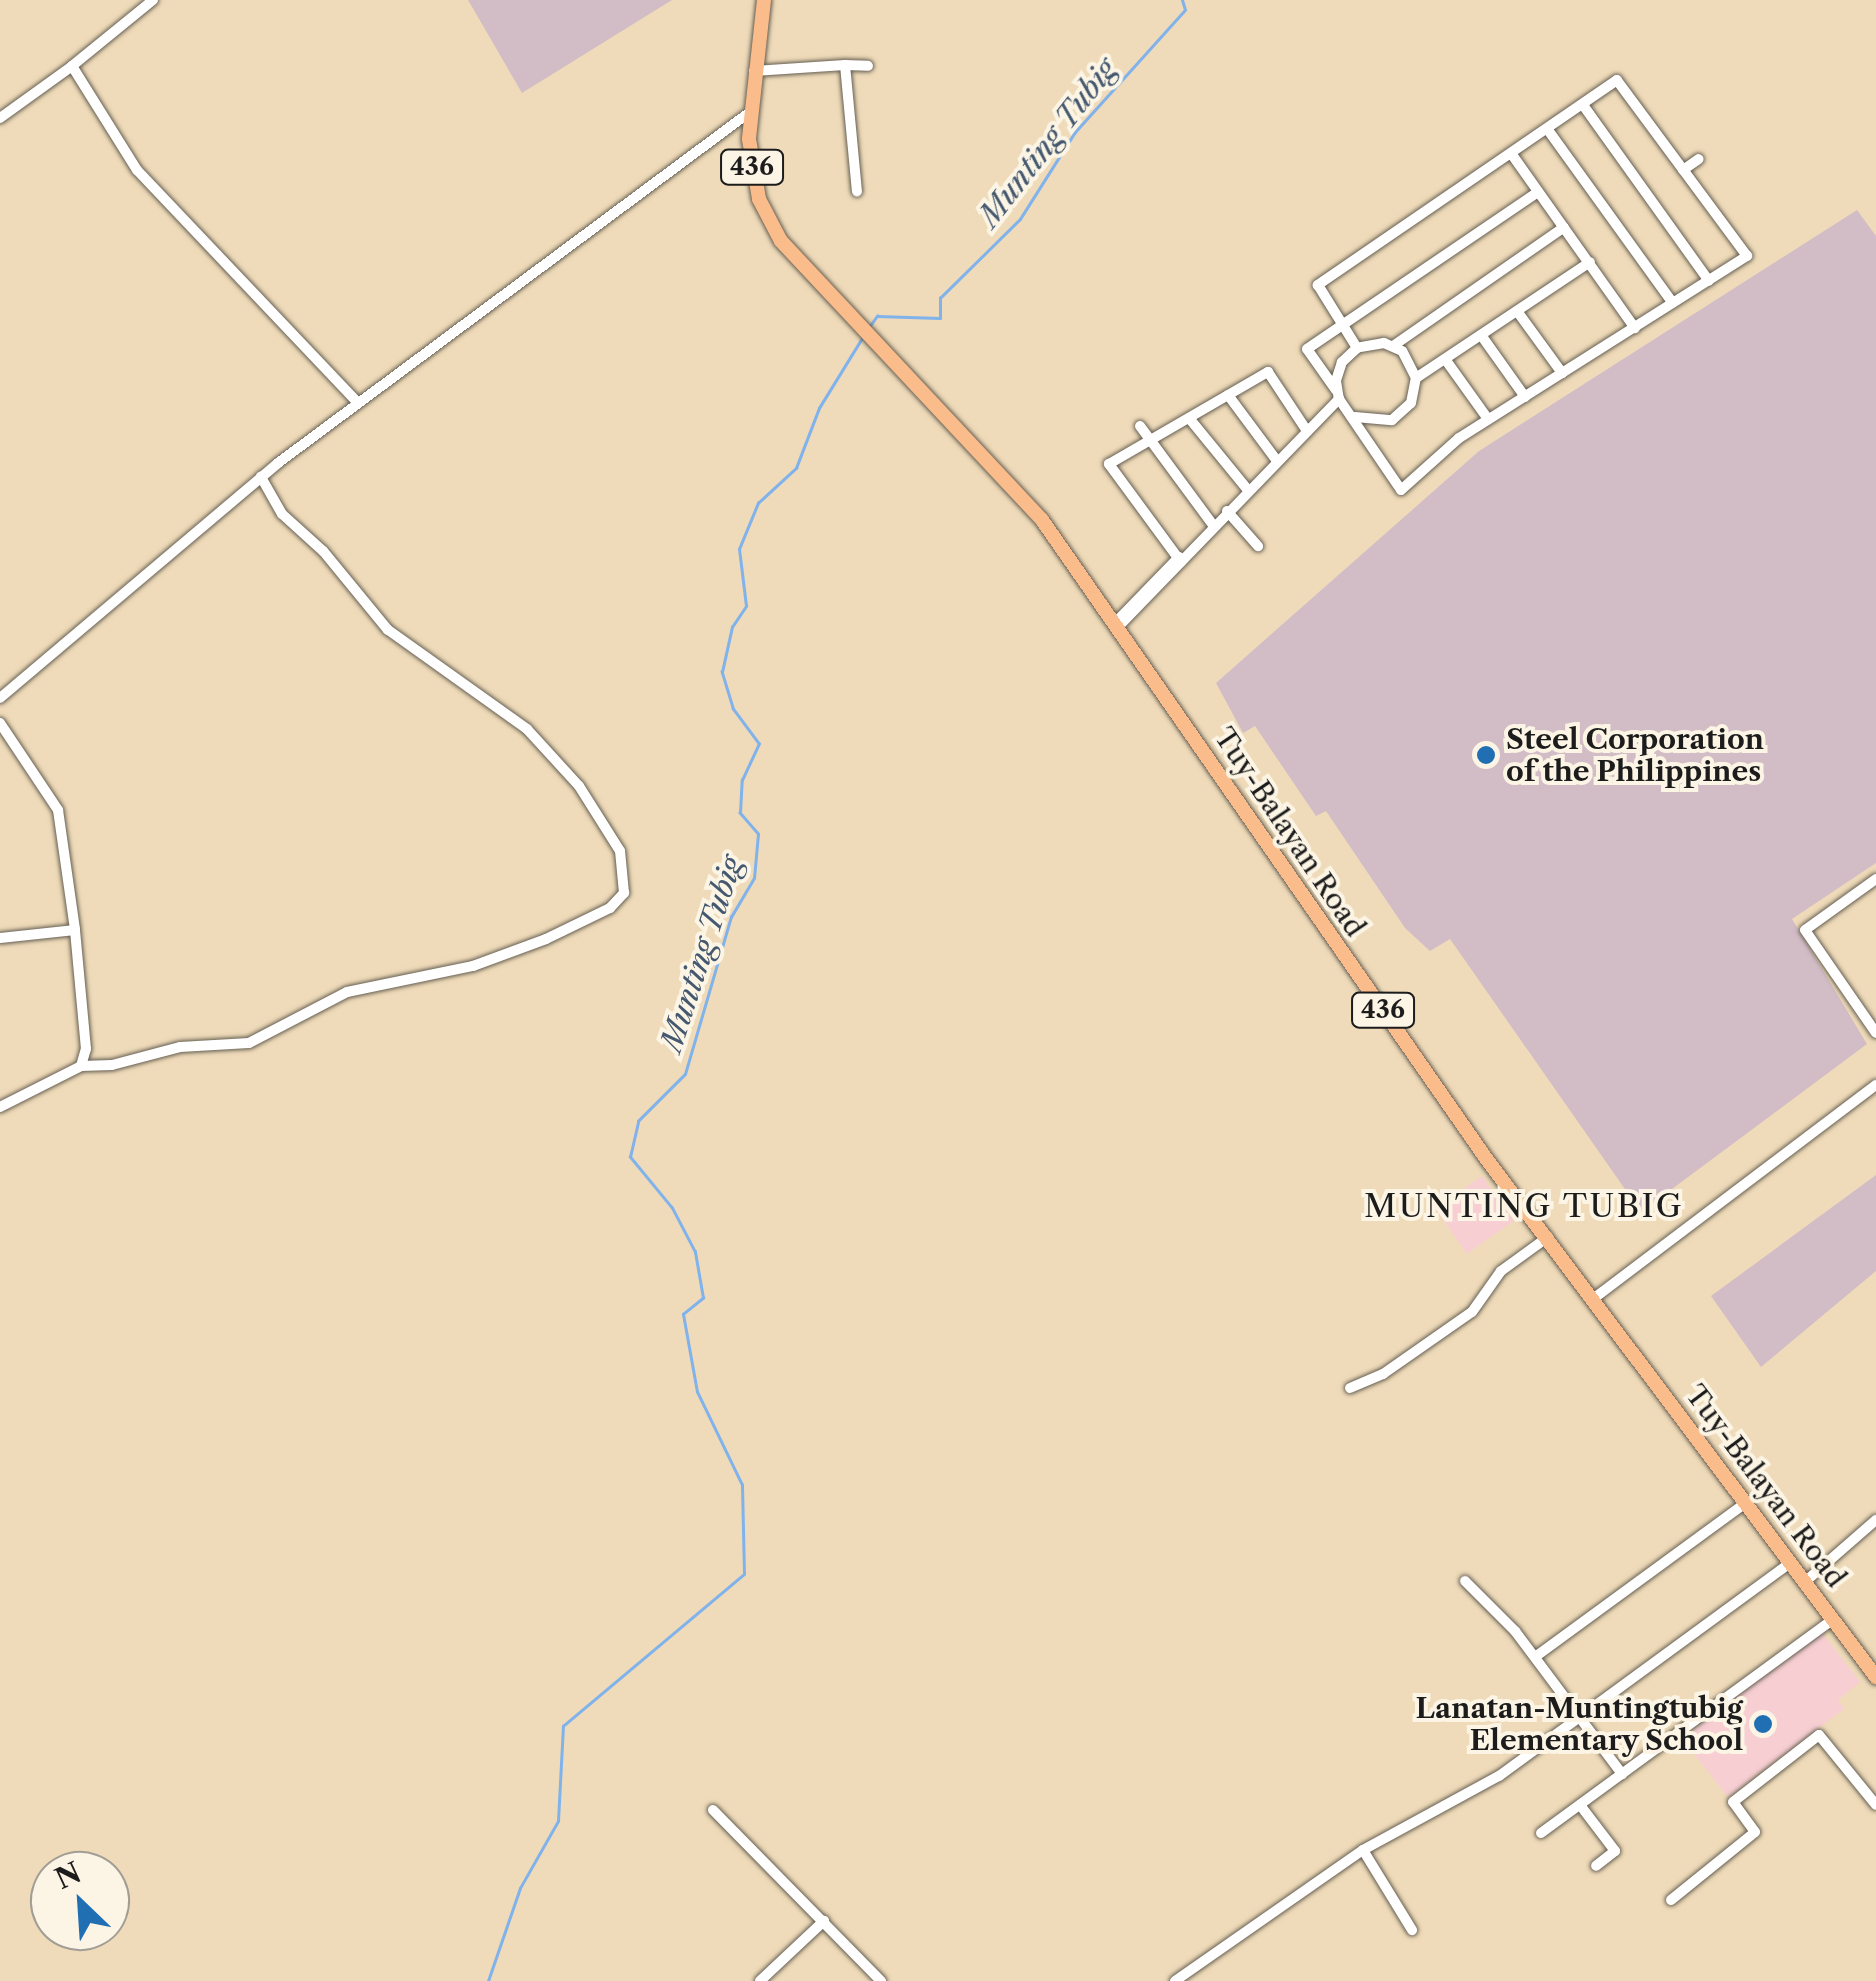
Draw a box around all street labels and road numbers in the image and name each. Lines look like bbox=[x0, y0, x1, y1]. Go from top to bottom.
road number: 436 bbox=[720, 147, 784, 187]
street label: Tuy-Balayan Road bbox=[1208, 721, 1372, 943]
road number: 436 bbox=[1350, 990, 1416, 1030]
street label: Tuy-Balayan Road bbox=[1679, 1378, 1853, 1594]

